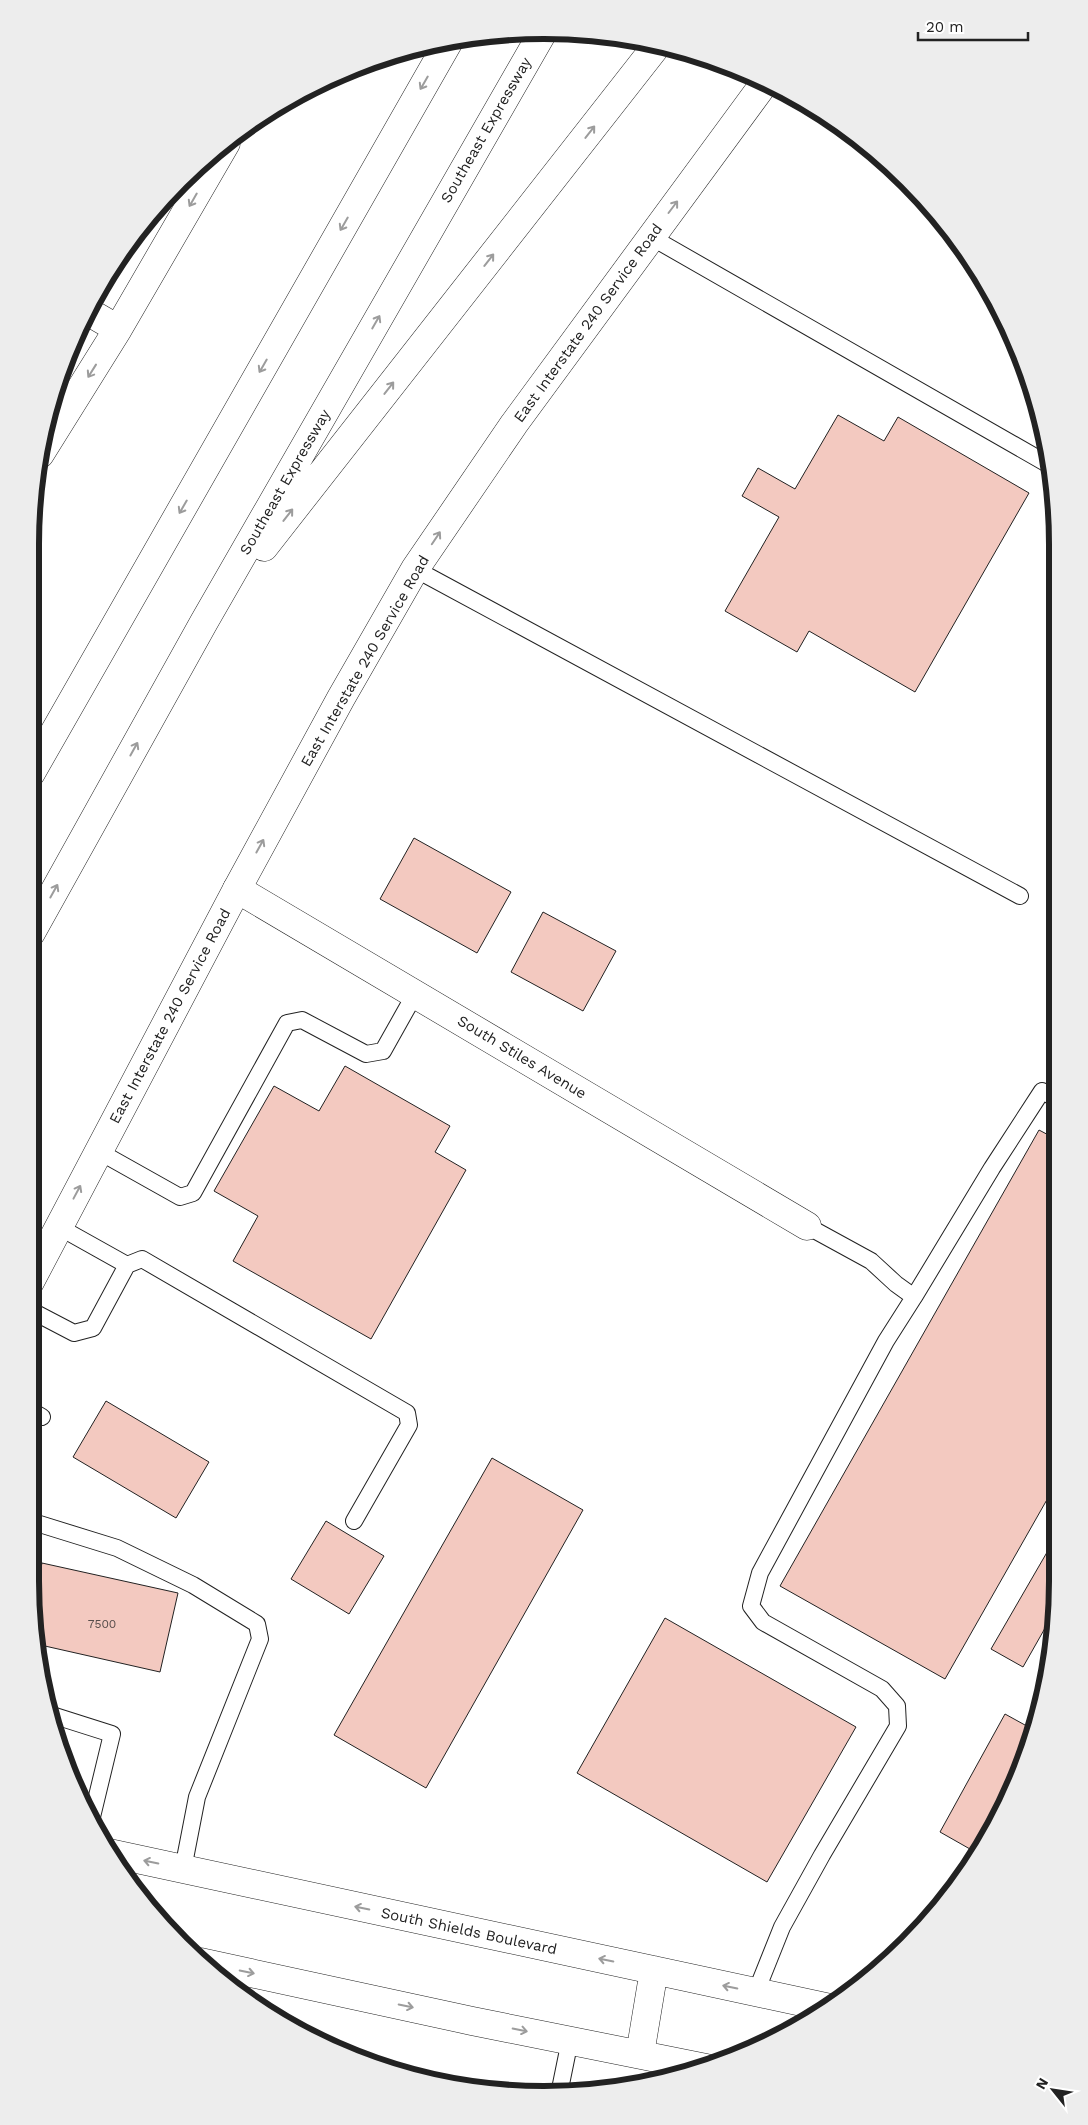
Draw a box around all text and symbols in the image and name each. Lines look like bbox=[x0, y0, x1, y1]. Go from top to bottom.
scale bar bbox=[918, 10, 1028, 42]
text: 20 m bbox=[926, 18, 964, 36]
street label: Southeast Expressway bbox=[437, 54, 535, 206]
one-way arrow bbox=[419, 76, 429, 90]
one-way arrow bbox=[584, 126, 595, 139]
one-way arrow bbox=[187, 192, 197, 206]
one-way arrow bbox=[668, 200, 678, 214]
one-way arrow bbox=[338, 217, 348, 231]
street label: East Interstate 240 Service Road bbox=[510, 220, 666, 426]
one-way arrow bbox=[484, 253, 494, 267]
one-way arrow bbox=[372, 316, 382, 330]
one-way arrow bbox=[258, 358, 268, 372]
one-way arrow bbox=[86, 363, 96, 377]
one-way arrow bbox=[383, 381, 394, 394]
street label: Southeast Expressway bbox=[236, 406, 334, 558]
one-way arrow bbox=[177, 499, 187, 513]
one-way arrow bbox=[283, 509, 294, 522]
one-way arrow bbox=[431, 532, 441, 546]
street label: East Interstate 240 Service Road bbox=[297, 552, 433, 770]
one-way arrow bbox=[129, 742, 139, 756]
one-way arrow bbox=[255, 839, 265, 854]
one-way arrow bbox=[50, 884, 60, 898]
street label: East Interstate 240 Service Road bbox=[105, 905, 235, 1127]
street label: South Stiles Avenue bbox=[454, 1011, 590, 1103]
one-way arrow bbox=[73, 1185, 82, 1200]
house number: 7500 bbox=[88, 1617, 116, 1631]
one-way arrow bbox=[144, 1857, 160, 1866]
one-way arrow bbox=[354, 1902, 370, 1912]
street label: South Shields Boulevard bbox=[379, 1904, 559, 1958]
one-way arrow bbox=[598, 1955, 614, 1964]
one-way arrow bbox=[239, 1968, 255, 1977]
one-way arrow bbox=[722, 1981, 738, 1991]
one-way arrow bbox=[398, 2002, 414, 2011]
one-way arrow bbox=[512, 2026, 528, 2035]
north arrow bbox=[1028, 2065, 1078, 2115]
text: N bbox=[1032, 2075, 1051, 2092]

